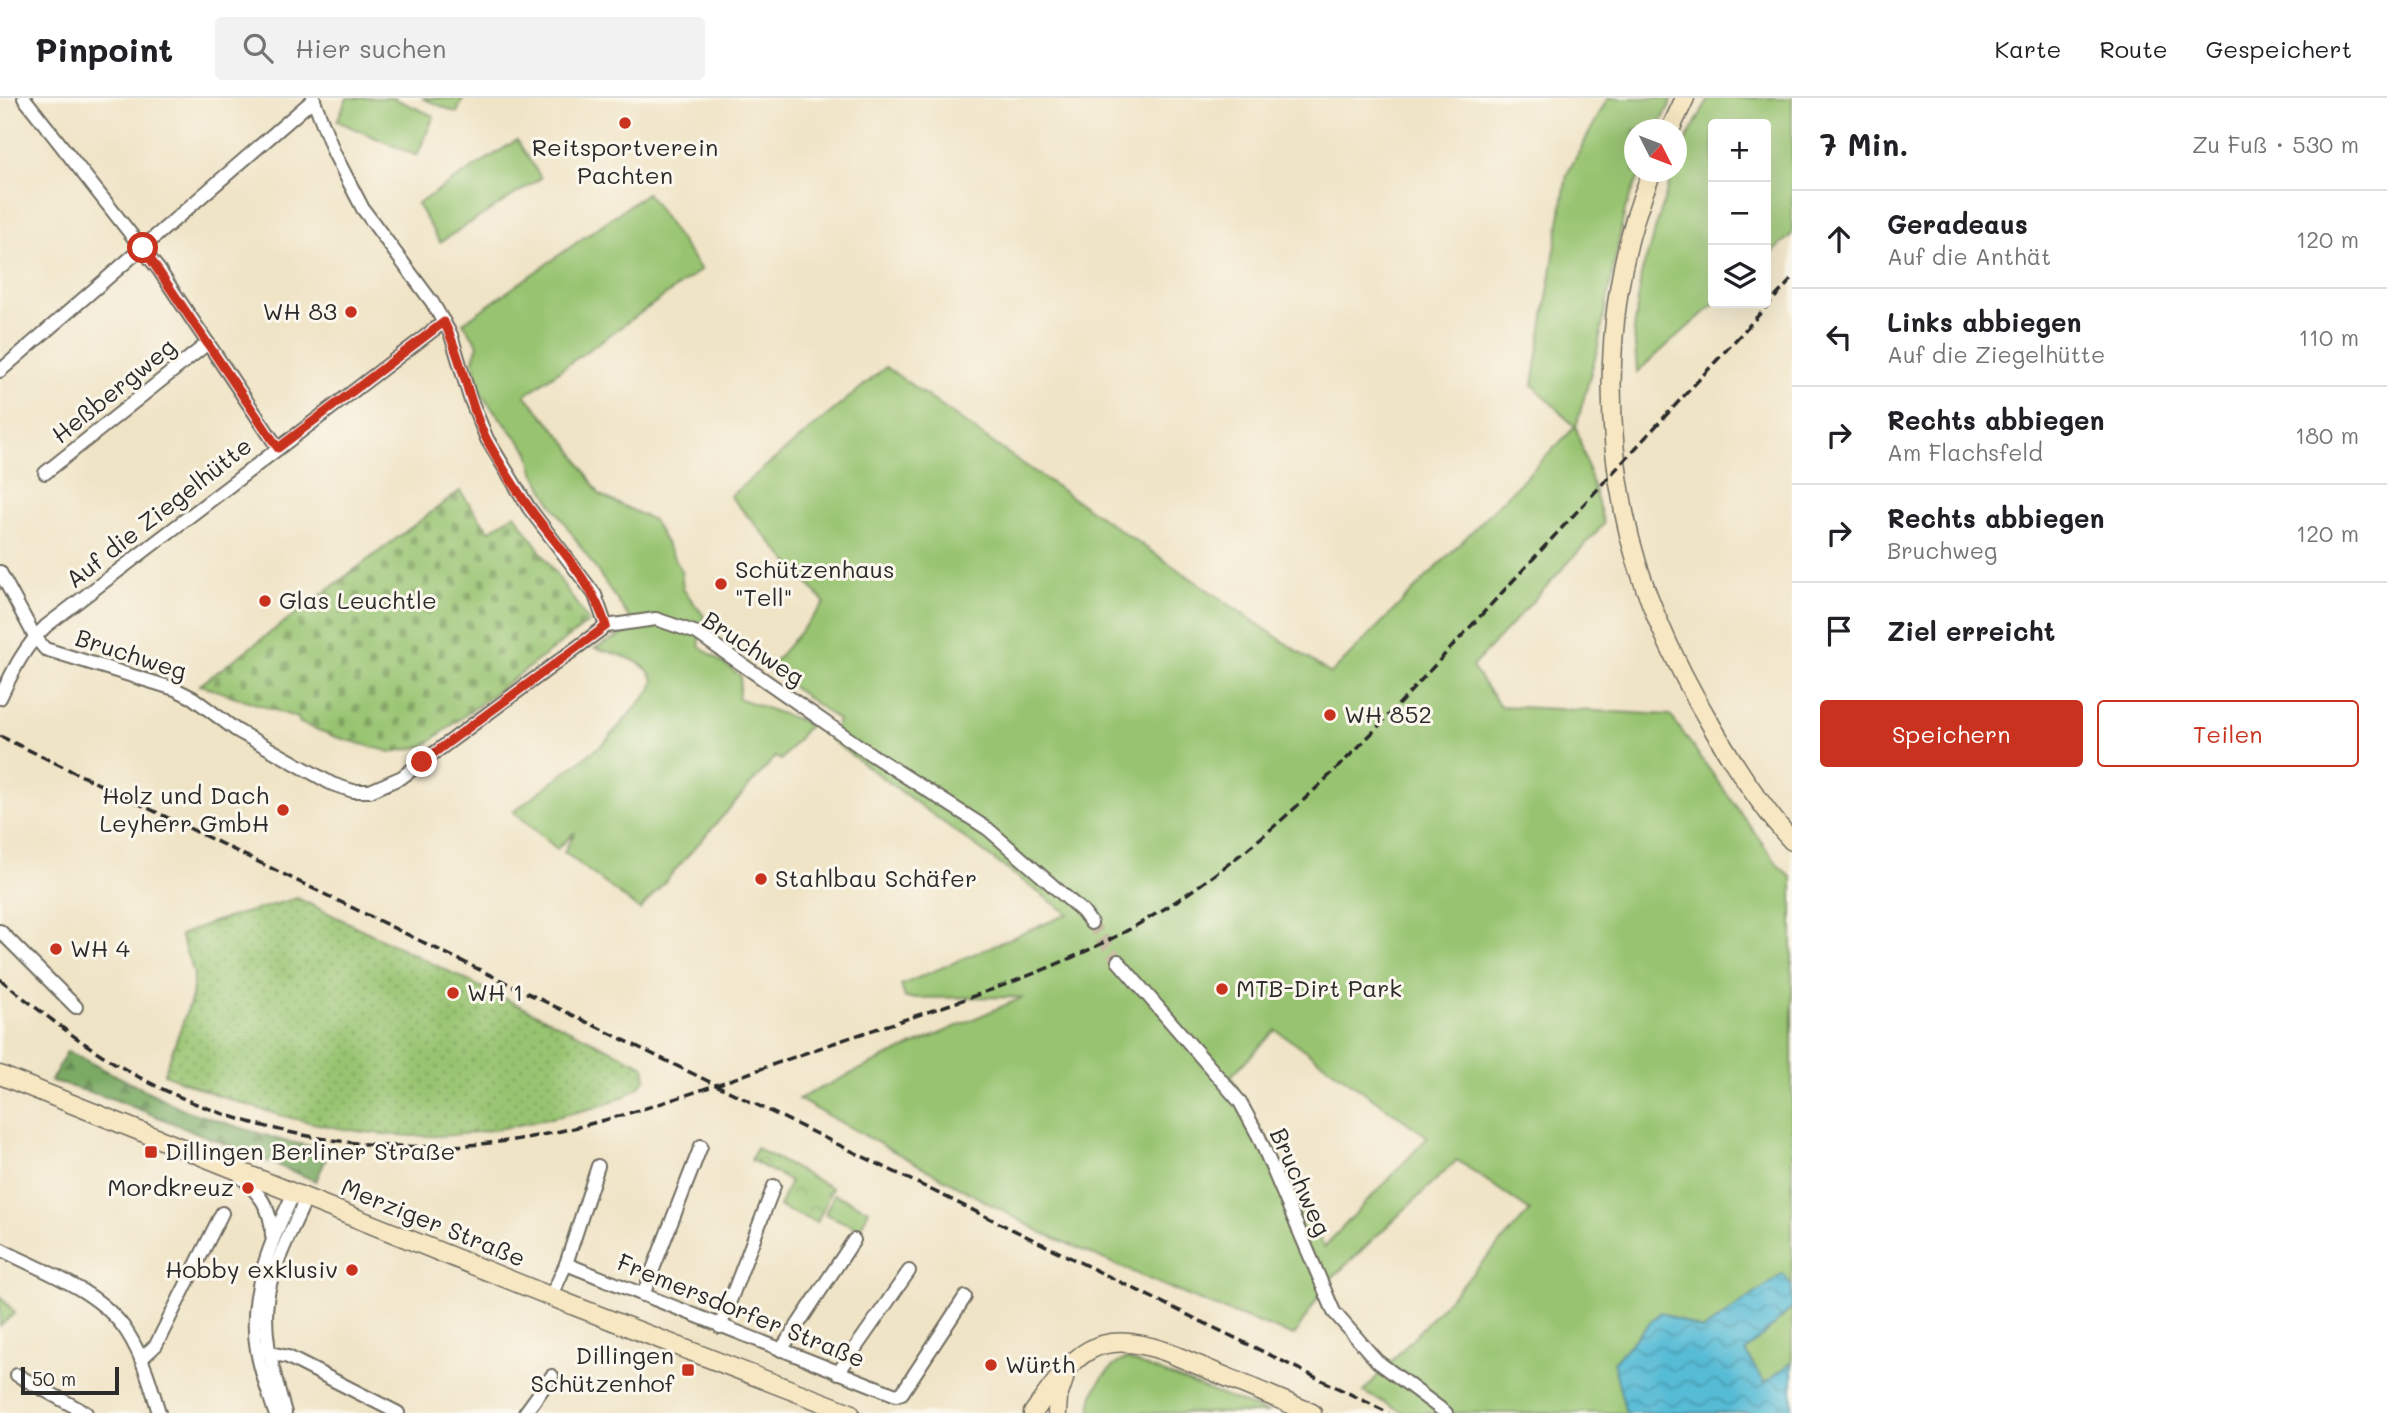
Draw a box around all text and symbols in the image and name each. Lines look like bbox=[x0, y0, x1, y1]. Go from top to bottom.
search box bbox=[215, 17, 705, 80]
text: Pinpoint bbox=[35, 27, 173, 70]
icon: search bbox=[239, 29, 277, 67]
text: Hier suchen bbox=[295, 31, 447, 65]
text: Karte bbox=[1994, 33, 2061, 64]
text: Route bbox=[2099, 33, 2168, 64]
text: Gespeichert bbox=[2206, 33, 2352, 64]
marker: Reitsportverein Pachten bbox=[617, 115, 633, 131]
north arrow bbox=[1624, 119, 1687, 182]
map controls bbox=[1708, 119, 1771, 308]
button: + bbox=[1708, 119, 1771, 182]
text: 7 Min. bbox=[1820, 124, 1908, 164]
text: Zu Fuß · 530 m bbox=[2192, 129, 2359, 159]
place label: Reitsportverein Pachten bbox=[532, 131, 718, 190]
button: − bbox=[1708, 182, 1771, 245]
text: Geradeaus bbox=[1887, 207, 2028, 241]
icon: ahead bbox=[1820, 220, 1858, 258]
text: 120 m bbox=[2296, 224, 2359, 254]
route start bbox=[127, 232, 158, 263]
text: Auf die Anthät bbox=[1887, 241, 2051, 271]
button: layers bbox=[1708, 245, 1771, 308]
place label: WH 83 bbox=[263, 295, 337, 326]
marker: WH 83 bbox=[343, 304, 359, 320]
text: Links abbiegen bbox=[1887, 305, 2082, 339]
icon: left bbox=[1820, 318, 1858, 356]
text: 110 m bbox=[2299, 322, 2359, 352]
street label: Heßbergweg bbox=[45, 330, 181, 449]
text: Auf die Ziegelhütte bbox=[1887, 339, 2105, 369]
text: Rechts abbiegen bbox=[1887, 403, 2104, 437]
icon: right bbox=[1820, 416, 1858, 454]
text: 180 m bbox=[2295, 420, 2359, 450]
street label: Auf die Ziegelhütte bbox=[59, 430, 257, 594]
text: Am Flachsfeld bbox=[1887, 437, 2043, 467]
text: Rechts abbiegen bbox=[1887, 501, 2104, 535]
icon: right bbox=[1820, 514, 1858, 552]
text: 120 m bbox=[2296, 518, 2359, 548]
text: Bruchweg bbox=[1887, 535, 1997, 565]
place label: Schützenhaus "Tell" bbox=[735, 553, 895, 612]
marker: Schützenhaus "Tell" bbox=[713, 576, 729, 592]
place label: Glas Leuchtle bbox=[279, 584, 437, 615]
marker: Glas Leuchtle bbox=[257, 593, 273, 609]
street label: Bruchweg bbox=[697, 603, 811, 692]
icon: arrive bbox=[1820, 612, 1858, 650]
text: Ziel erreicht bbox=[1887, 614, 2055, 648]
street label: Bruchweg bbox=[72, 621, 191, 686]
place label: WH 852 bbox=[1344, 698, 1432, 729]
button: Speichern bbox=[1820, 700, 2083, 767]
button: Teilen bbox=[2097, 700, 2359, 767]
marker: WH 852 bbox=[1322, 707, 1338, 723]
route end bbox=[406, 746, 437, 777]
place label: Holz und Dach Leyherr GmbH bbox=[100, 779, 269, 838]
marker: Holz und Dach Leyherr GmbH bbox=[275, 802, 291, 818]
place label: Stahlbau Schäfer bbox=[775, 862, 977, 893]
marker: Stahlbau Schäfer bbox=[753, 871, 769, 887]
place label: WH 4 bbox=[70, 932, 130, 963]
marker: WH 4 bbox=[48, 941, 64, 957]
place label: MTB-Dirt Park bbox=[1236, 972, 1402, 1003]
place label: WH 1 bbox=[467, 976, 524, 1007]
marker: MTB-Dirt Park bbox=[1214, 981, 1230, 997]
marker: WH 1 bbox=[445, 985, 461, 1001]
street label: Bruchweg bbox=[1264, 1122, 1339, 1240]
place label: Dillingen Berliner Straße bbox=[165, 1135, 455, 1166]
marker: Dillingen Berliner Straße bbox=[143, 1144, 159, 1160]
street label: Merziger Straße bbox=[337, 1170, 530, 1273]
place label: Mordkreuz bbox=[107, 1171, 234, 1202]
marker: Mordkreuz bbox=[240, 1180, 256, 1196]
street label: Fremersdorfer Straße bbox=[613, 1246, 870, 1374]
place label: Hobby exklusiv bbox=[165, 1253, 338, 1284]
marker: Hobby exklusiv bbox=[344, 1262, 360, 1278]
place label: Dillingen Schützenhof bbox=[531, 1339, 675, 1398]
place label: Würth bbox=[1005, 1348, 1075, 1379]
marker: Würth bbox=[983, 1357, 999, 1373]
marker: Dillingen Schützenhof bbox=[680, 1362, 696, 1378]
scale bar bbox=[21, 1364, 119, 1396]
text: 50 m bbox=[32, 1366, 76, 1391]

